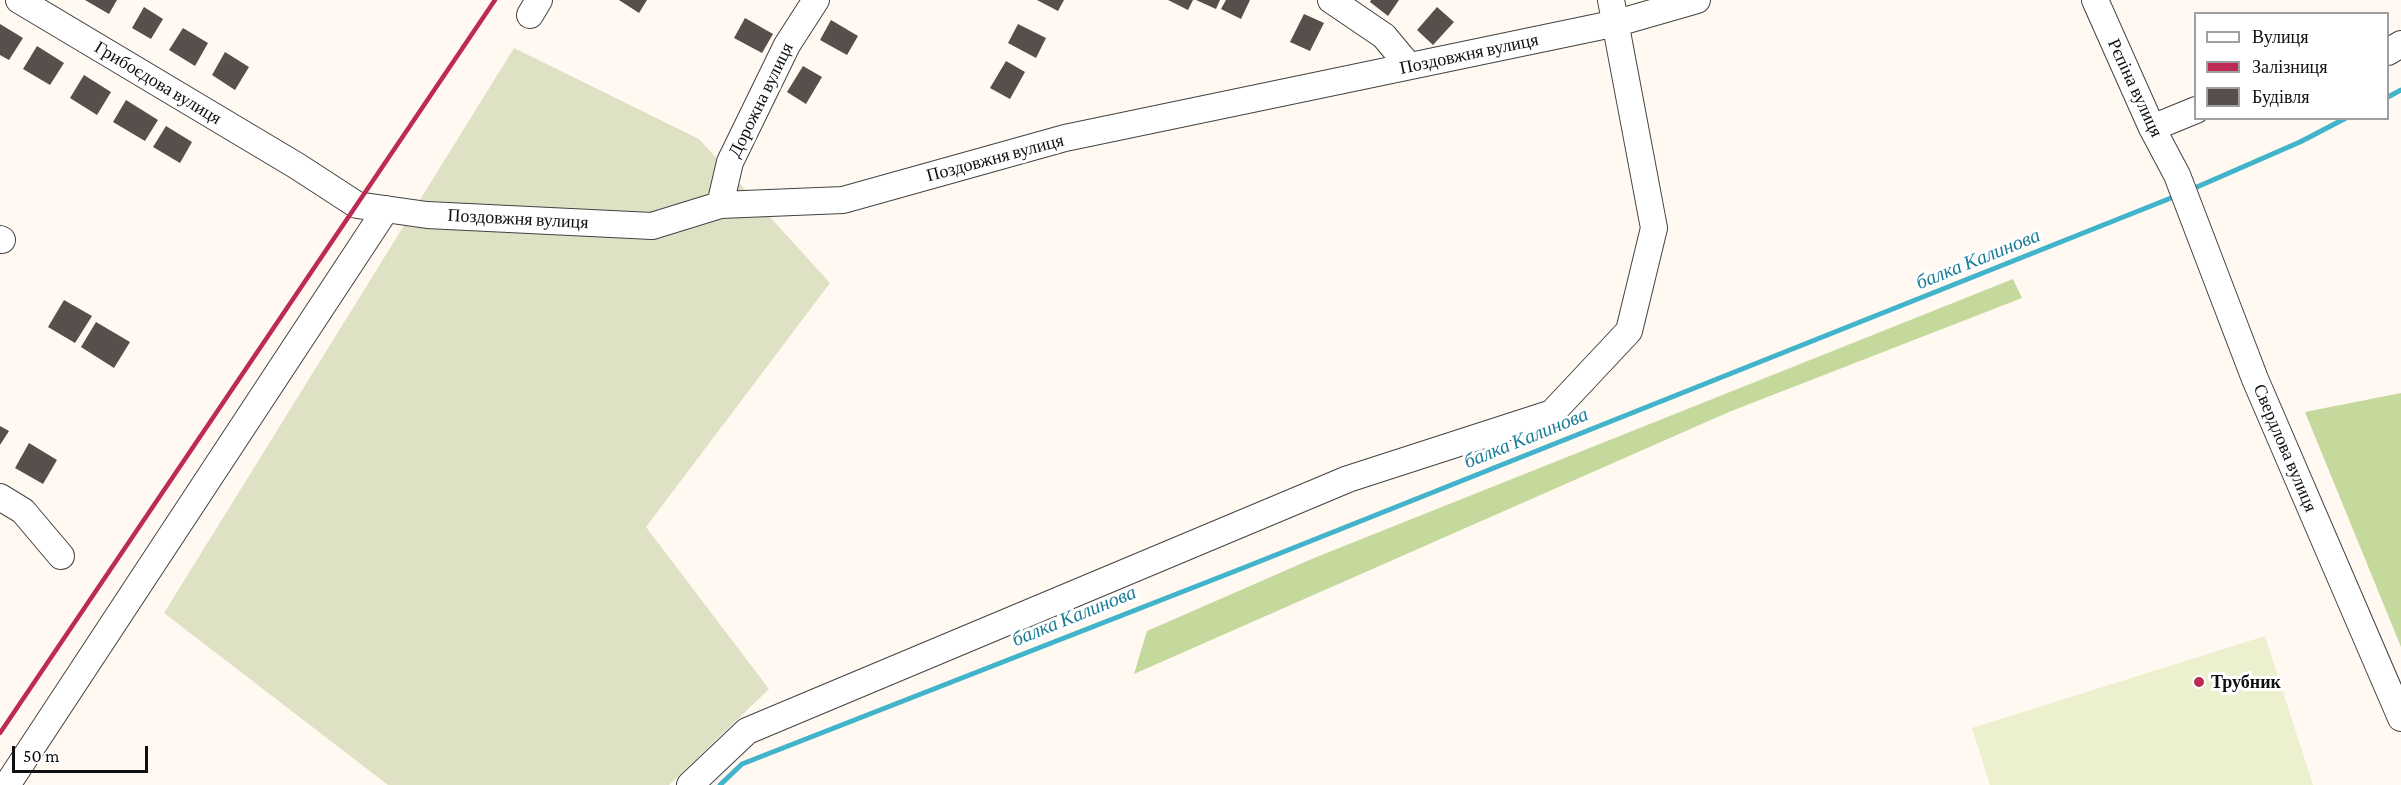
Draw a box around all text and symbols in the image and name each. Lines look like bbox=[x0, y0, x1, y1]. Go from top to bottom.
legend bbox=[2194, 12, 2389, 120]
text: Вулиця bbox=[2252, 27, 2309, 47]
street label: Поздовжня вулиця bbox=[1398, 29, 1540, 79]
street label: Рєпіна вулиця bbox=[2103, 35, 2167, 141]
street label: Грибоєдова вулиця bbox=[91, 37, 225, 129]
street label: Дорожна вулиця bbox=[724, 39, 798, 161]
text: Залізниця bbox=[2252, 57, 2327, 77]
text: Будівля bbox=[2252, 87, 2309, 107]
street label: Поздовжня вулиця bbox=[924, 129, 1066, 187]
street label: Поздовжня вулиця bbox=[447, 205, 589, 233]
water label: балка Калинова bbox=[1912, 223, 2044, 295]
street label: Свердлова вулиця bbox=[2248, 381, 2322, 515]
water label: балка Калинова bbox=[1460, 402, 1592, 474]
water label: балка Калинова bbox=[1008, 580, 1140, 652]
place label: Трубник bbox=[2211, 671, 2281, 693]
marker: Трубник bbox=[2192, 675, 2206, 689]
scale bar bbox=[15, 734, 152, 772]
text: 50 m bbox=[23, 746, 60, 766]

